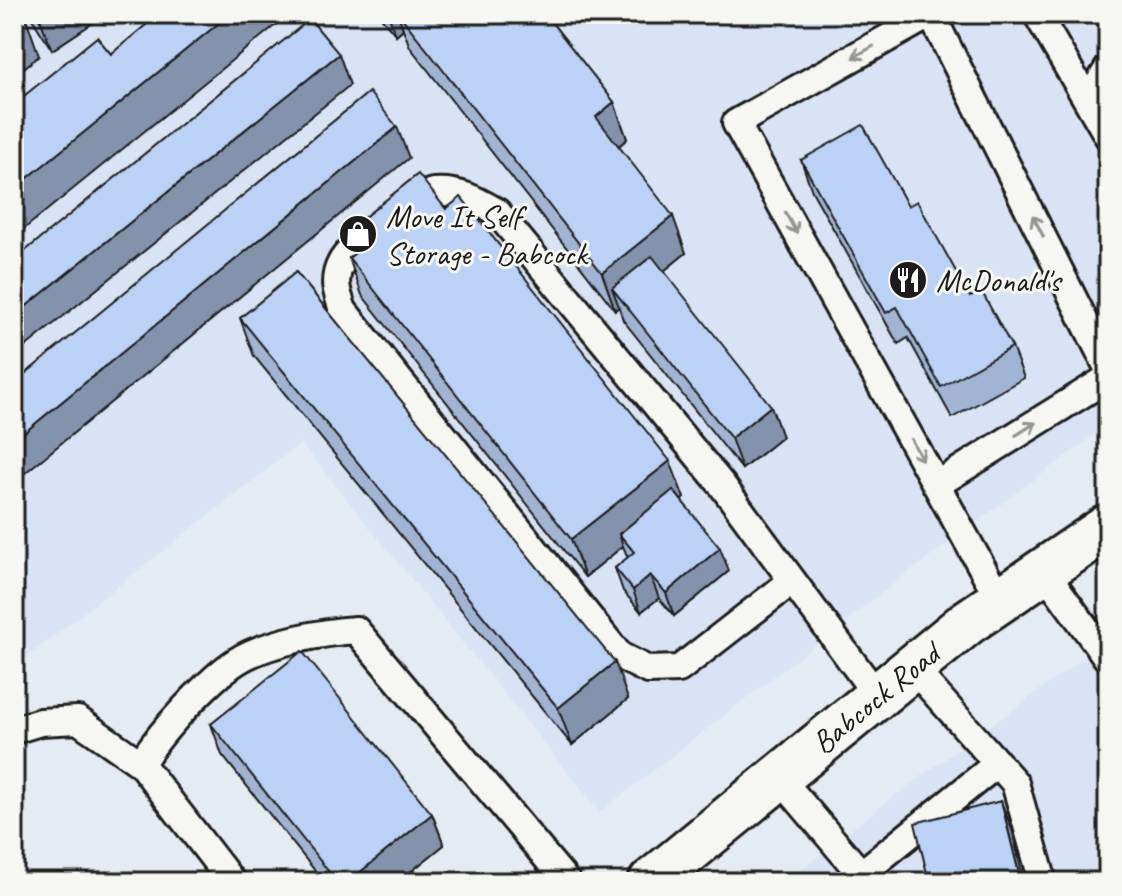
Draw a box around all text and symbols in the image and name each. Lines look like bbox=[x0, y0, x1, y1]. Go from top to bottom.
one-way arrow bbox=[852, 45, 875, 61]
place label: Move It Self Storage - Babcock bbox=[386, 196, 589, 274]
one-way arrow bbox=[783, 211, 799, 234]
shop icon: Move It Self Storage - Babcock bbox=[337, 213, 379, 255]
one-way arrow bbox=[1029, 215, 1045, 239]
restaurant icon: McDonald's bbox=[887, 259, 929, 301]
place label: McDonald's bbox=[936, 260, 1063, 301]
one-way arrow bbox=[1014, 421, 1037, 437]
one-way arrow bbox=[910, 438, 925, 462]
street label: Babcock Road bbox=[803, 631, 952, 763]

